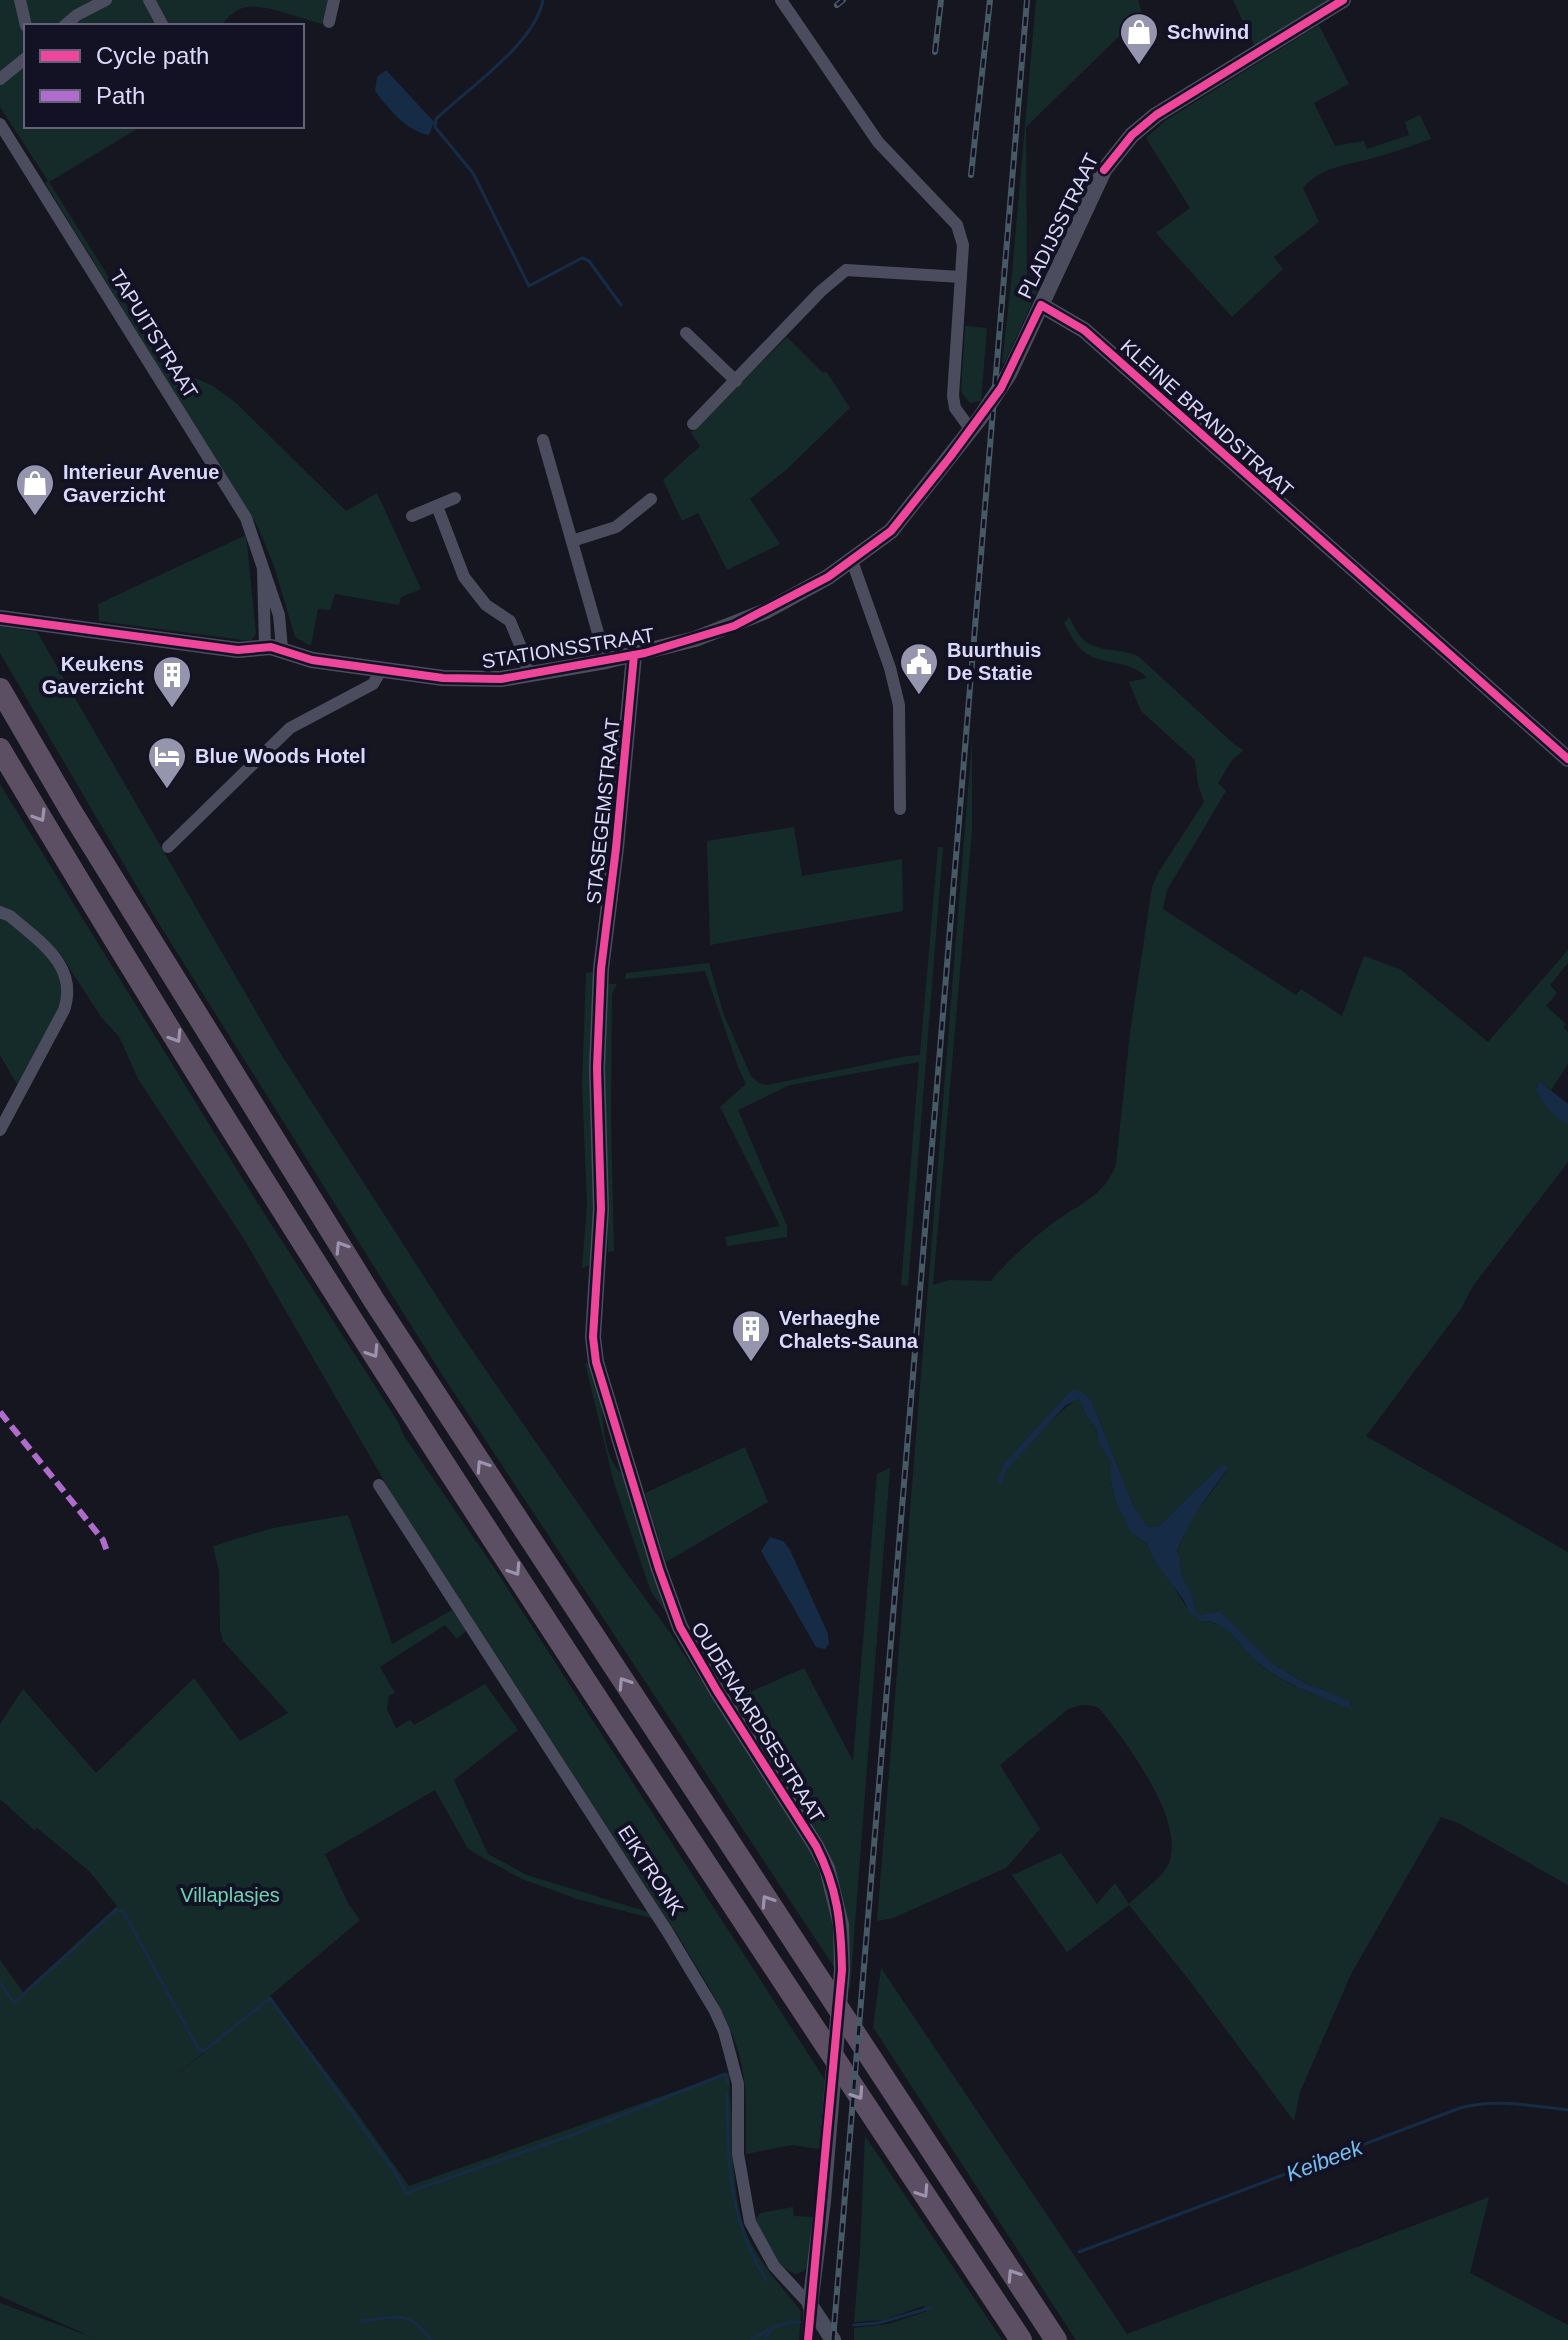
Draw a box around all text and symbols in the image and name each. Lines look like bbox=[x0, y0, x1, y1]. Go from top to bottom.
shop icon: Schwind bbox=[1118, 11, 1160, 66]
place label: Schwind bbox=[1167, 21, 1249, 43]
legend bbox=[24, 24, 304, 128]
text: Cycle path bbox=[96, 42, 209, 69]
text: Path bbox=[96, 82, 145, 109]
street label: PLADIJSSTRAAT bbox=[1013, 150, 1103, 302]
street label: TAPUITSTRAAT bbox=[106, 266, 202, 402]
street label: KLEINE BRANDSTRAAT bbox=[1116, 335, 1298, 501]
place label: Interieur Avenue Gaverzicht bbox=[63, 461, 219, 506]
shop icon: Interieur Avenue Gaverzicht bbox=[14, 462, 56, 517]
street label: STATIONSSTRAAT bbox=[480, 623, 656, 673]
place label: Buurthuis De Statie bbox=[947, 639, 1041, 684]
public building icon: Buurthuis De Statie bbox=[898, 641, 940, 696]
place label: Keukens Gaverzicht bbox=[42, 653, 144, 698]
building icon: Keukens Gaverzicht bbox=[151, 654, 193, 709]
street label: STASEGEMSTRAAT bbox=[582, 717, 624, 905]
hotel icon: Blue Woods Hotel bbox=[146, 735, 188, 790]
place label: Blue Woods Hotel bbox=[195, 745, 366, 767]
one-way arrow bbox=[30, 807, 46, 822]
one-way arrow bbox=[167, 1028, 182, 1043]
one-way arrow bbox=[335, 1241, 351, 1256]
place label: Verhaeghe Chalets-Sauna bbox=[779, 1307, 919, 1352]
building icon: Verhaeghe Chalets-Sauna bbox=[730, 1308, 772, 1363]
one-way arrow bbox=[364, 1344, 379, 1358]
one-way arrow bbox=[477, 1460, 492, 1474]
one-way arrow bbox=[506, 1562, 521, 1576]
street label: OUDENAARDSESTRAAT bbox=[687, 1618, 829, 1826]
one-way arrow bbox=[619, 1677, 634, 1692]
street label: EIKTRONK bbox=[614, 1821, 688, 1919]
park label: Villaplasjes bbox=[180, 1884, 280, 1906]
one-way arrow bbox=[761, 1895, 776, 1909]
one-way arrow bbox=[848, 2086, 863, 2100]
water label: Keibeek bbox=[1283, 2134, 1367, 2186]
one-way arrow bbox=[913, 2183, 928, 2198]
one-way arrow bbox=[1008, 2269, 1023, 2284]

